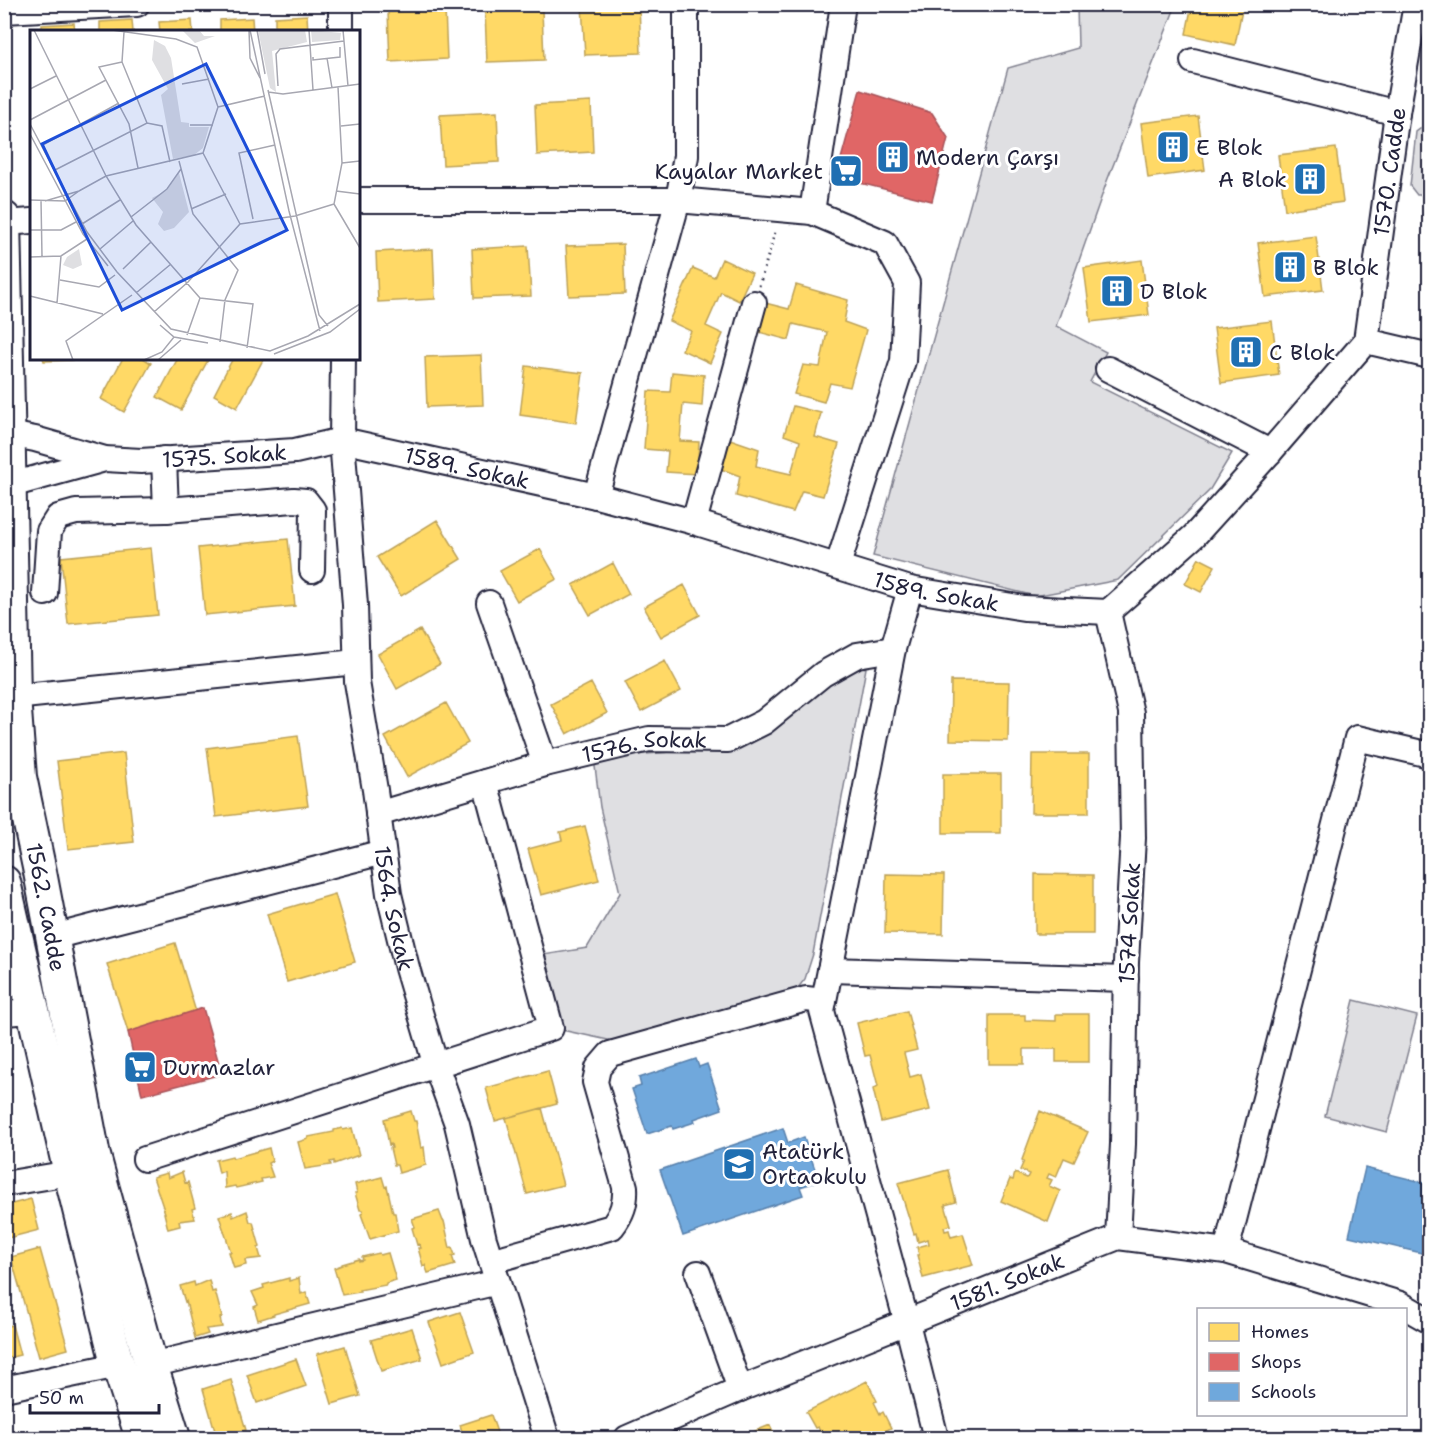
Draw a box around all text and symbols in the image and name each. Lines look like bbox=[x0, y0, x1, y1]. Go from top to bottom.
inset map bbox=[30, 30, 360, 360]
street label: 1570. Cadde bbox=[1366, 105, 1413, 238]
building icon: E Blok bbox=[1155, 129, 1191, 165]
place label: E Blok bbox=[1196, 133, 1263, 162]
building icon: Modern Çarşı bbox=[875, 139, 911, 175]
place label: Modern Çarşı bbox=[916, 143, 1059, 172]
supermarket icon: Kayalar Market bbox=[828, 153, 864, 189]
place label: Kayalar Market bbox=[654, 157, 823, 186]
building icon: A Blok bbox=[1292, 161, 1328, 197]
place label: A Blok bbox=[1218, 165, 1287, 194]
building icon: B Blok bbox=[1272, 249, 1308, 285]
place label: B Blok bbox=[1313, 253, 1379, 282]
building icon: D Blok bbox=[1099, 273, 1135, 309]
place label: D Blok bbox=[1140, 277, 1208, 306]
building icon: C Blok bbox=[1228, 334, 1264, 370]
place label: C Blok bbox=[1269, 338, 1336, 367]
street label: 1575. Sokak bbox=[161, 438, 288, 475]
street label: 1589. Sokak bbox=[402, 440, 532, 496]
street label: 1589. Sokak bbox=[870, 565, 1001, 619]
street label: 1576. Sokak bbox=[579, 725, 707, 770]
street label: 1562. Cadde bbox=[19, 840, 73, 974]
street label: 1564. Sokak bbox=[368, 844, 421, 974]
street label: 1574 Sokak bbox=[1112, 861, 1147, 985]
supermarket icon: Durmazlar bbox=[122, 1049, 158, 1085]
place label: Durmazlar bbox=[163, 1053, 275, 1082]
place label: Atatürk Ortaokulu bbox=[762, 1137, 867, 1191]
school or university icon: Atatürk Ortaokulu bbox=[721, 1146, 757, 1182]
street label: 1581. Sokak bbox=[946, 1246, 1069, 1318]
legend bbox=[1197, 1308, 1407, 1416]
text: Homes bbox=[1251, 1320, 1309, 1344]
text: Shops bbox=[1251, 1350, 1302, 1374]
scale bar bbox=[30, 1377, 159, 1415]
text: Schools bbox=[1251, 1380, 1317, 1404]
text: 50 m bbox=[39, 1386, 84, 1410]

